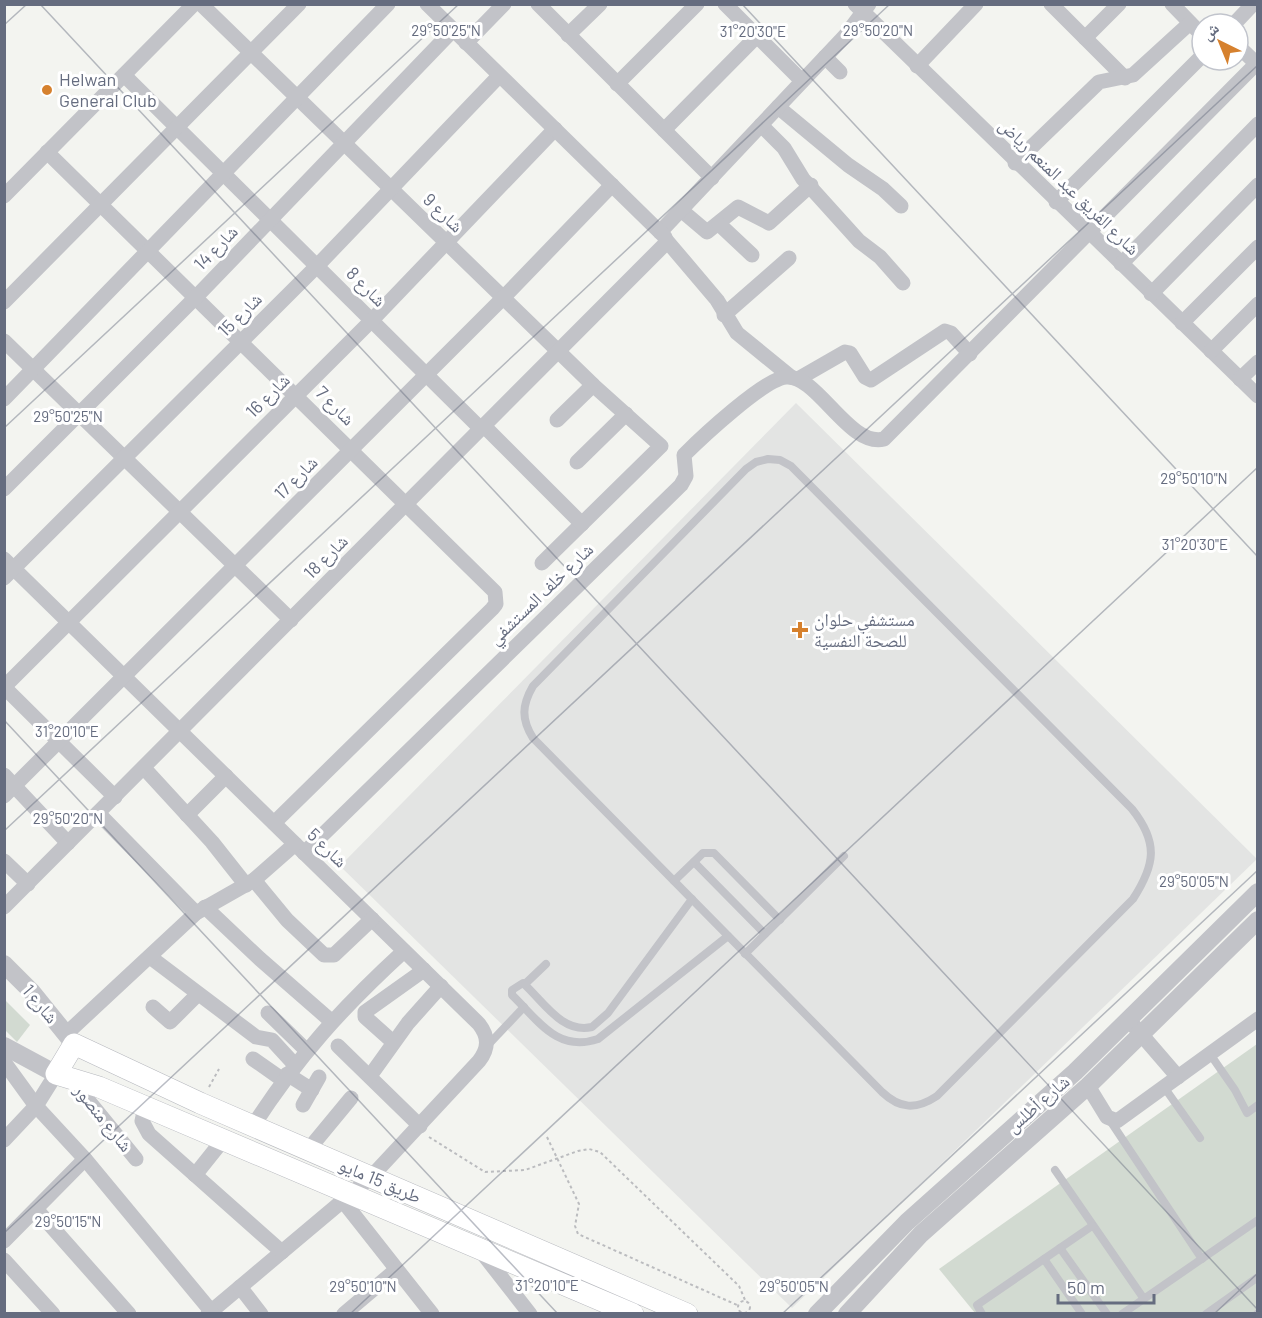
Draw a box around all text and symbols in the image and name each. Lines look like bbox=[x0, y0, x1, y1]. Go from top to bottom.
north arrow bbox=[1190, 12, 1250, 72]
text: ش bbox=[1197, 18, 1223, 44]
text: 29°50'25"N bbox=[411, 21, 481, 39]
text: 29°50'20"N bbox=[843, 21, 913, 39]
text: 31°20'30"E bbox=[720, 22, 786, 40]
place label: Helwan General Club bbox=[59, 68, 157, 111]
marker: Helwan General Club bbox=[40, 83, 54, 97]
street label: شارع الفريق عبد المنعم رياض bbox=[994, 114, 1144, 260]
street label: شارع 9 bbox=[418, 188, 468, 237]
street label: شارع 14 bbox=[189, 220, 243, 275]
street label: شارع 8 bbox=[342, 262, 391, 311]
street label: شارع 15 bbox=[213, 288, 267, 342]
street label: شارع 16 bbox=[241, 369, 295, 423]
street label: شارع 7 bbox=[311, 381, 360, 430]
text: 29°50'25"N bbox=[33, 407, 103, 425]
street label: شارع 17 bbox=[269, 451, 322, 504]
text: 29°50'10"N bbox=[1160, 469, 1228, 487]
street label: شارع 18 bbox=[299, 530, 353, 584]
text: 31°20'30"E bbox=[1162, 535, 1228, 553]
street label: شارع خلف المستشفي bbox=[483, 538, 600, 652]
place label: مستشفي حلوان للصحة النفسية bbox=[814, 608, 915, 651]
marker: مستشفي حلوان للصحة النفسية bbox=[791, 621, 809, 639]
text: 31°20'10"E bbox=[35, 722, 99, 740]
text: 29°50'20"N bbox=[33, 809, 103, 827]
street label: شارع 5 bbox=[302, 823, 352, 872]
text: 29°50'05"N bbox=[1159, 872, 1229, 890]
street label: شارع 1 bbox=[17, 979, 63, 1028]
street label: شارع أطلس bbox=[1001, 1070, 1074, 1137]
street label: شارع منصور bbox=[68, 1078, 138, 1156]
street label: طريق 15 مايو bbox=[336, 1153, 425, 1208]
text: 29°50'15"N bbox=[35, 1212, 101, 1230]
scale bar bbox=[1058, 1267, 1154, 1305]
text: 31°20'10"E bbox=[515, 1276, 579, 1294]
text: 50 m bbox=[1067, 1276, 1105, 1298]
text: 29°50'10"N bbox=[329, 1277, 397, 1295]
text: 29°50'05"N bbox=[759, 1277, 829, 1295]

